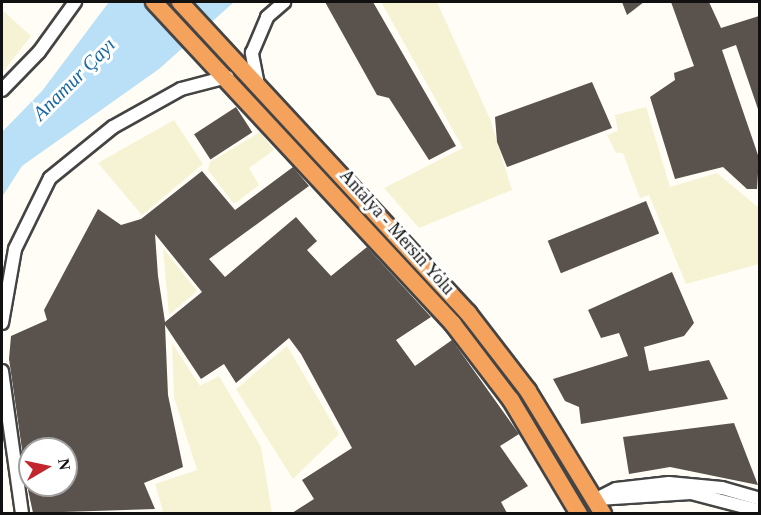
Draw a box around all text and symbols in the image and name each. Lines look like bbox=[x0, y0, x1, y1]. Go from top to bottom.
water label: Anamur Çayı bbox=[28, 33, 120, 125]
street label: Antalya - Mersin Yolu bbox=[335, 165, 459, 299]
north arrow bbox=[18, 437, 78, 497]
text: N bbox=[55, 457, 74, 471]

